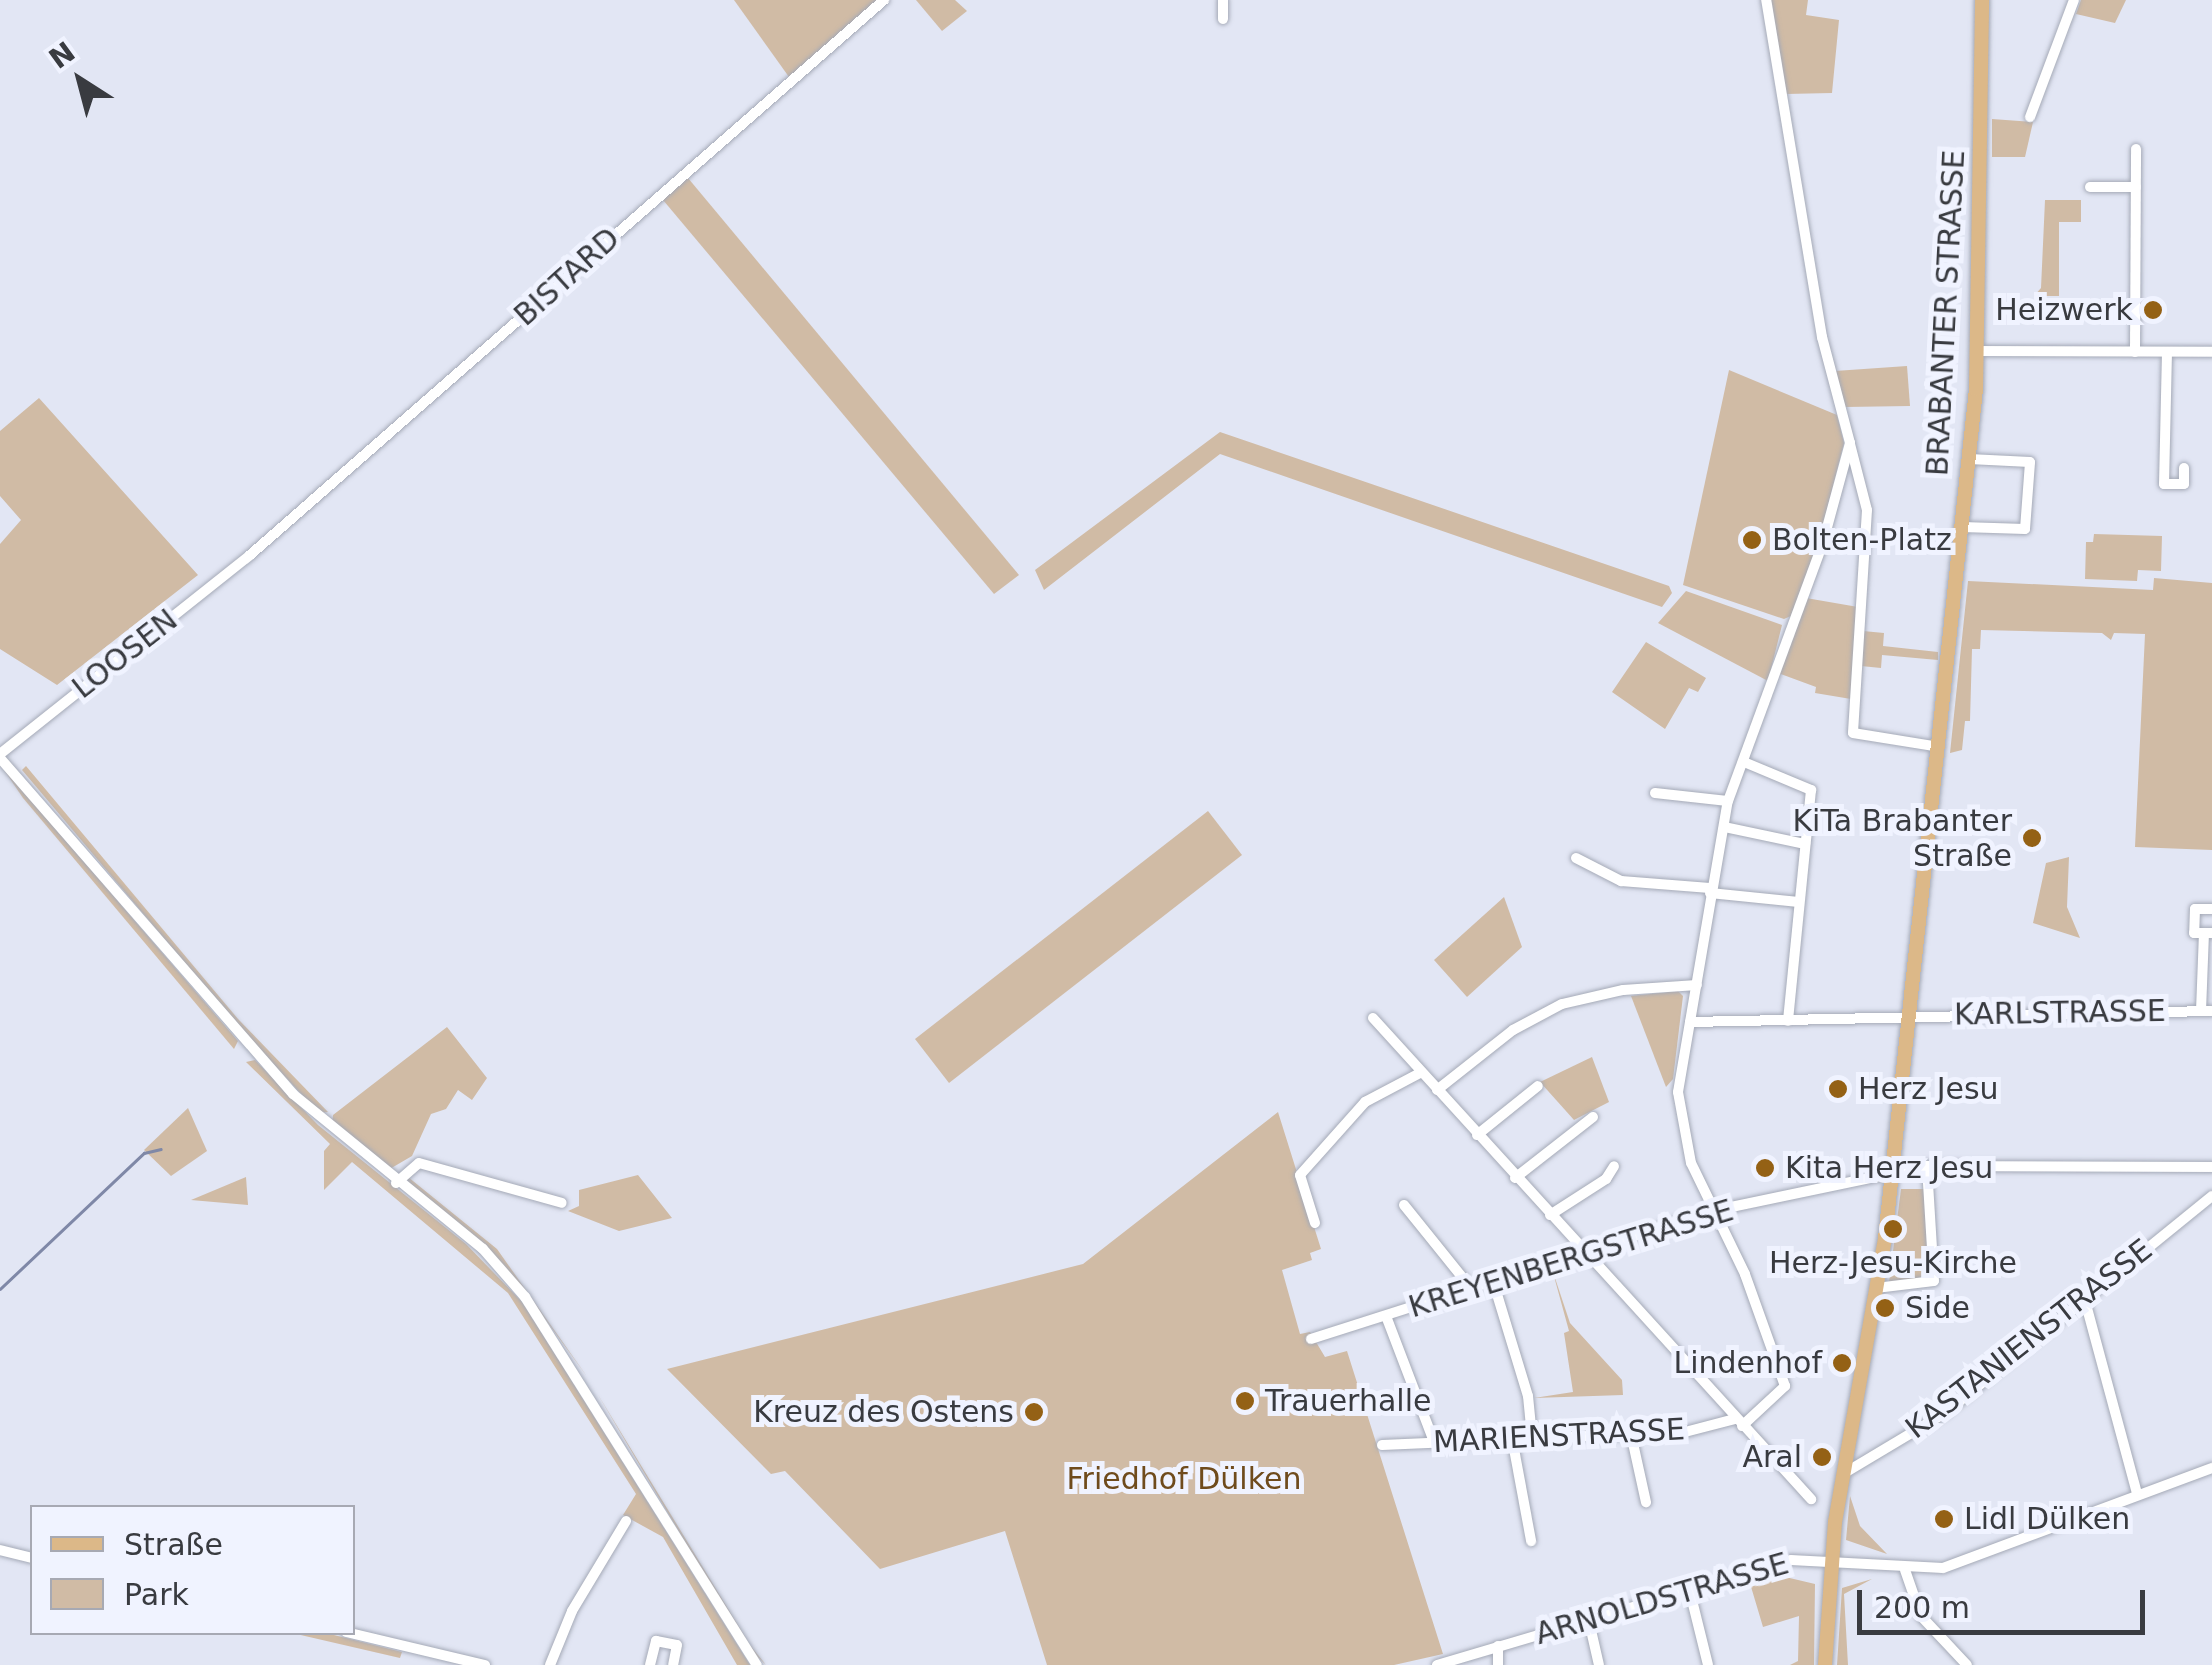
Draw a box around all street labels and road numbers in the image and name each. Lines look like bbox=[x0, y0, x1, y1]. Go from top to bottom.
street label: BRABANTER STRASSE bbox=[1919, 149, 1973, 477]
street label: BISTARD bbox=[507, 220, 627, 334]
street label: LOOSEN bbox=[65, 602, 185, 706]
street label: KARLSTRASSE bbox=[1954, 993, 2166, 1033]
street label: KREYENBERGSTRASSE bbox=[1404, 1192, 1738, 1326]
street label: KASTANIENSTRASSE bbox=[1899, 1232, 2159, 1446]
street label: MARIENSTRASSE bbox=[1432, 1411, 1686, 1461]
street label: ARNOLDSTRASSE bbox=[1531, 1546, 1793, 1652]

